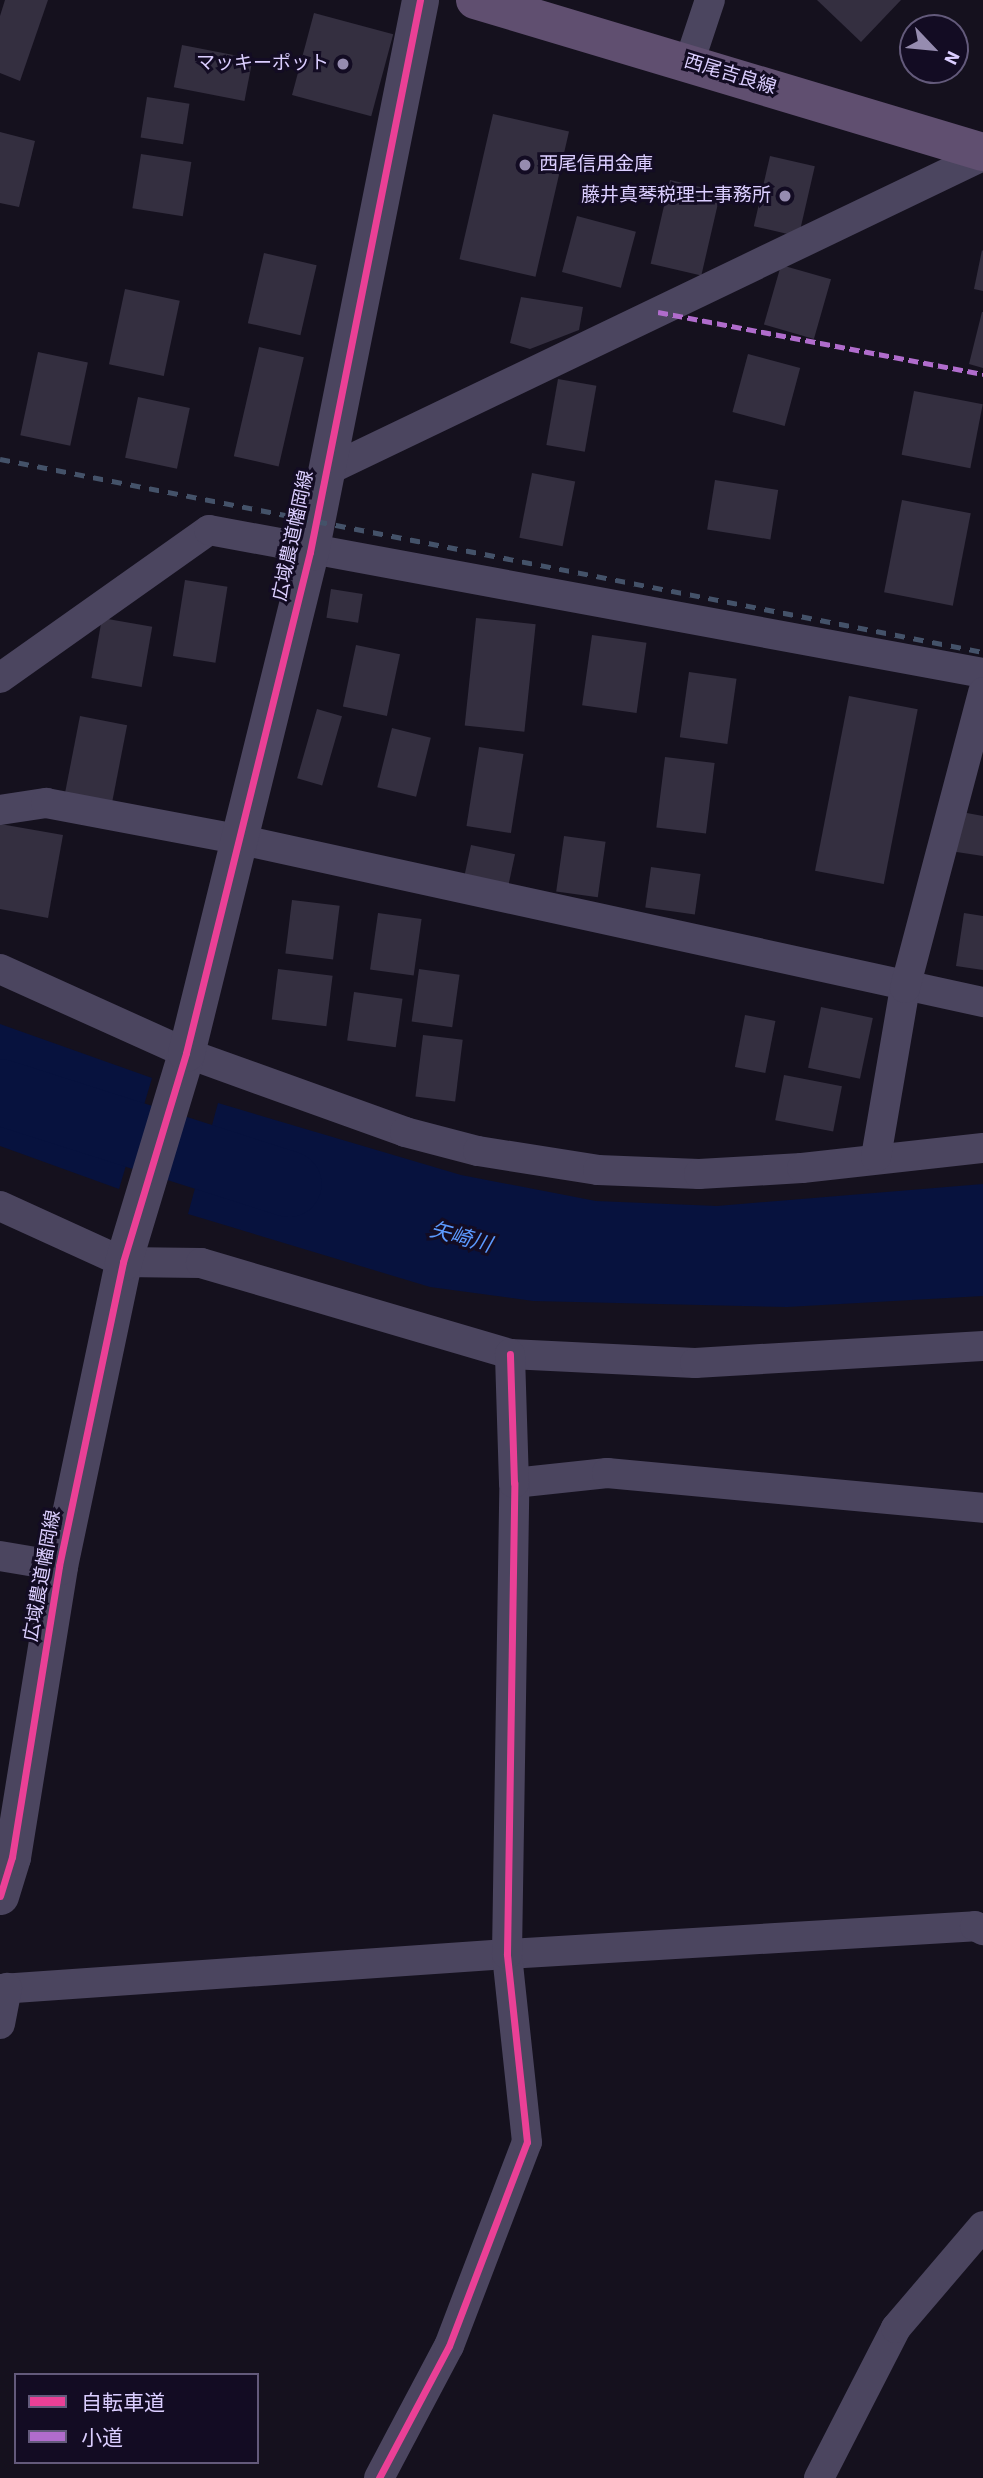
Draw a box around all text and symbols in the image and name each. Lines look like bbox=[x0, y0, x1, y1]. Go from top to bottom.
north arrow bbox=[899, 14, 969, 84]
text: N bbox=[937, 46, 966, 69]
street label: 西尾吉良線 bbox=[681, 50, 779, 100]
place label: マッキーポット bbox=[196, 53, 329, 75]
marker: マッキーポット bbox=[335, 56, 351, 72]
place label: 西尾信用金庫 bbox=[539, 154, 653, 176]
marker: 西尾信用金庫 bbox=[517, 157, 533, 173]
place label: 藤井真琴税理士事務所 bbox=[581, 185, 771, 207]
marker: 藤井真琴税理士事務所 bbox=[777, 188, 793, 204]
street label: 広域農道幡岡線 bbox=[269, 469, 319, 603]
water label: 矢崎川 bbox=[427, 1217, 495, 1257]
street label: 広域農道幡岡線 bbox=[20, 1509, 66, 1643]
legend bbox=[14, 2373, 259, 2464]
text: 自転車道 bbox=[81, 2388, 165, 2418]
text: 小道 bbox=[81, 2423, 123, 2453]

